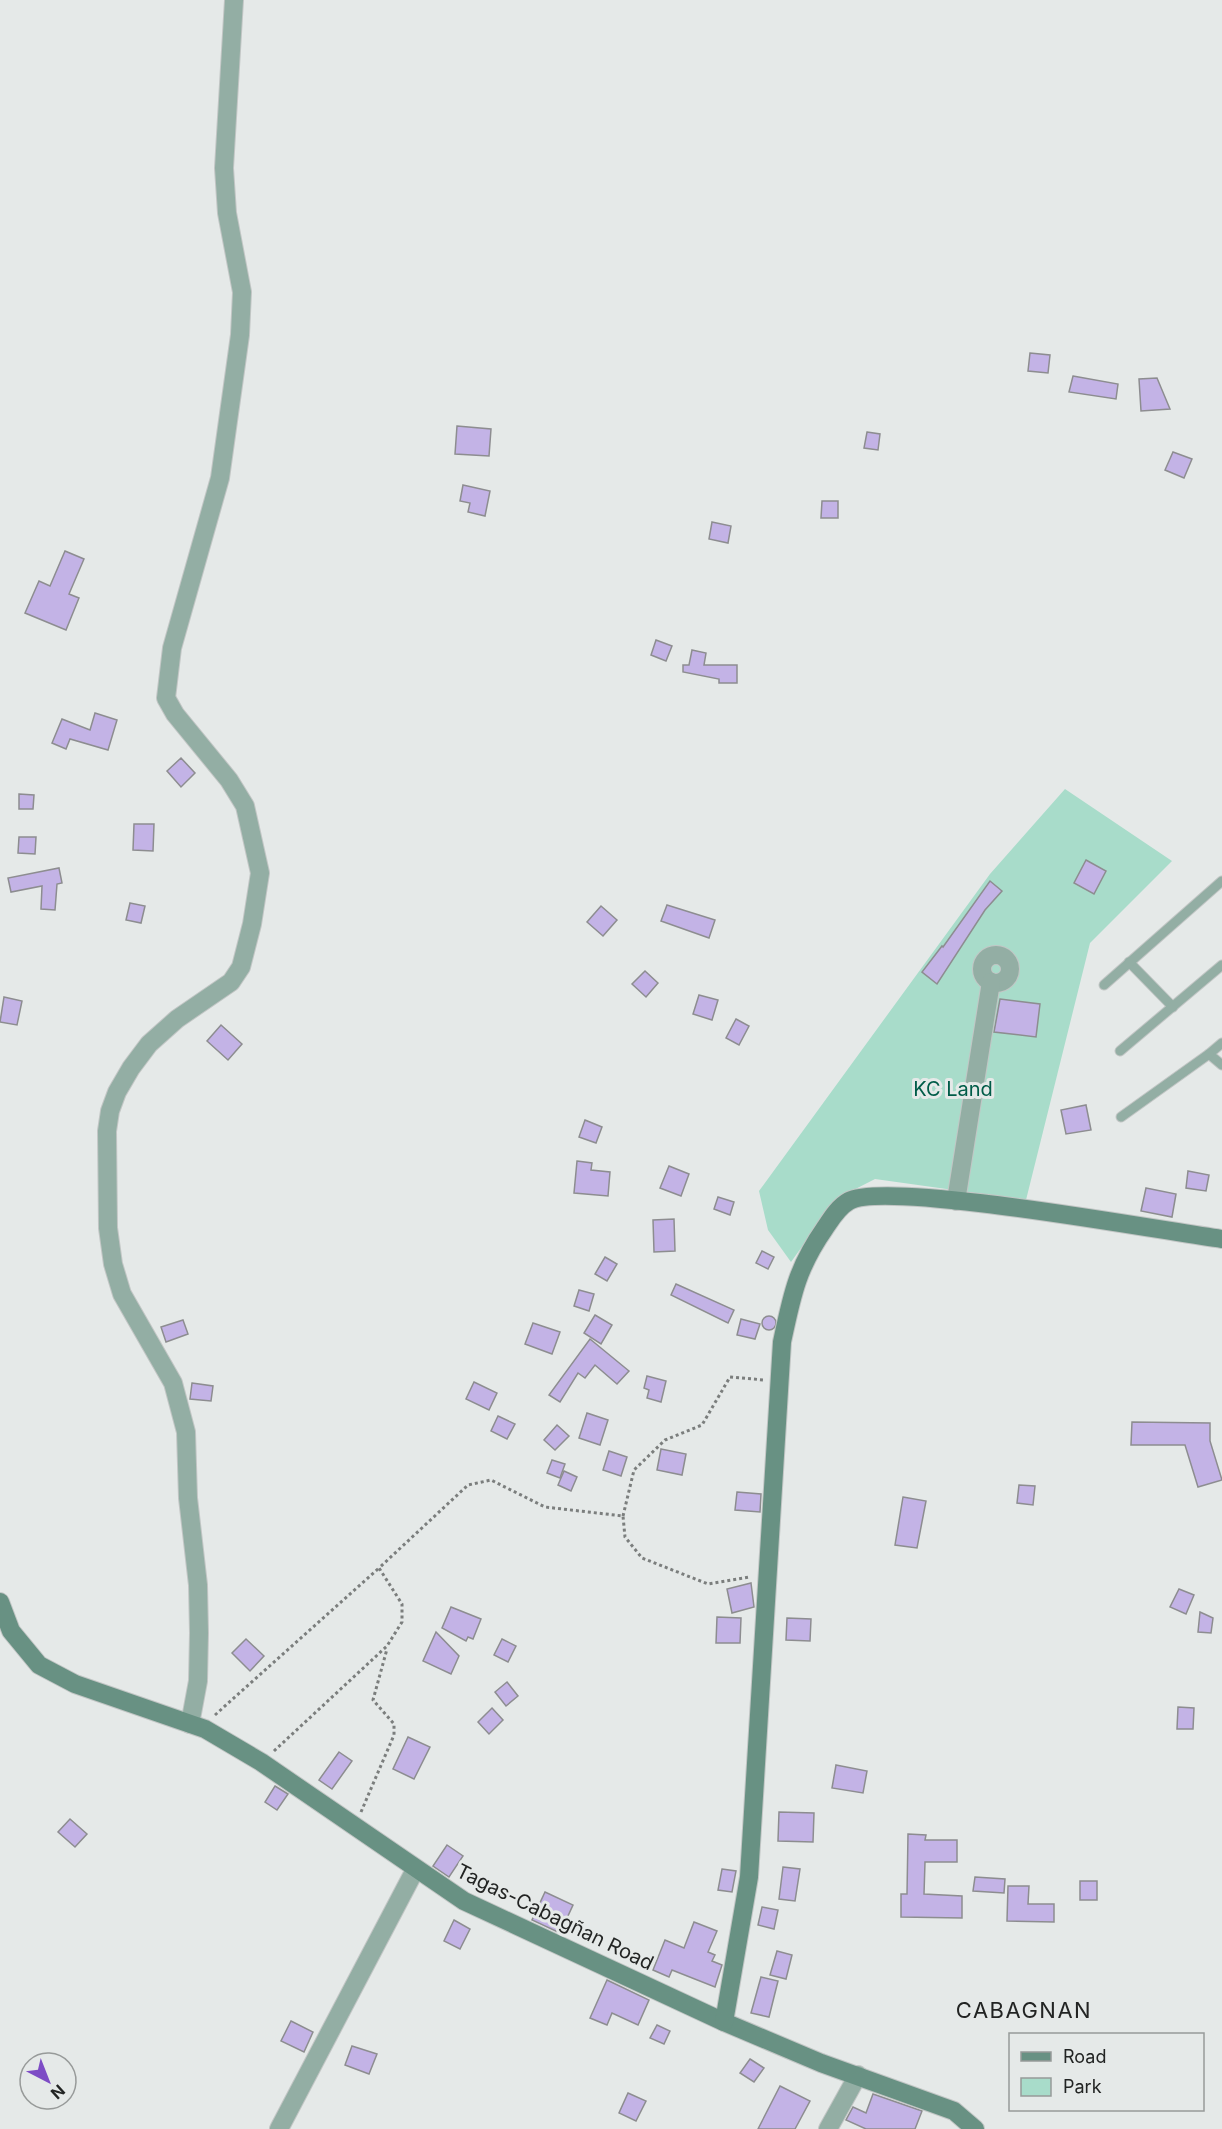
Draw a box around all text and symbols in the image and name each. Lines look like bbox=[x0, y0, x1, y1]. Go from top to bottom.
park label: KC Land bbox=[913, 1077, 993, 1101]
street label: Tagas-Cabagñan Road bbox=[452, 1859, 658, 1975]
district label: CABAGNAN bbox=[956, 1997, 1092, 2023]
legend bbox=[1009, 2033, 1204, 2111]
text: Road bbox=[1063, 2046, 1106, 2067]
north arrow bbox=[18, 2051, 78, 2111]
text: Park bbox=[1063, 2076, 1102, 2097]
text: N bbox=[47, 2081, 69, 2104]

